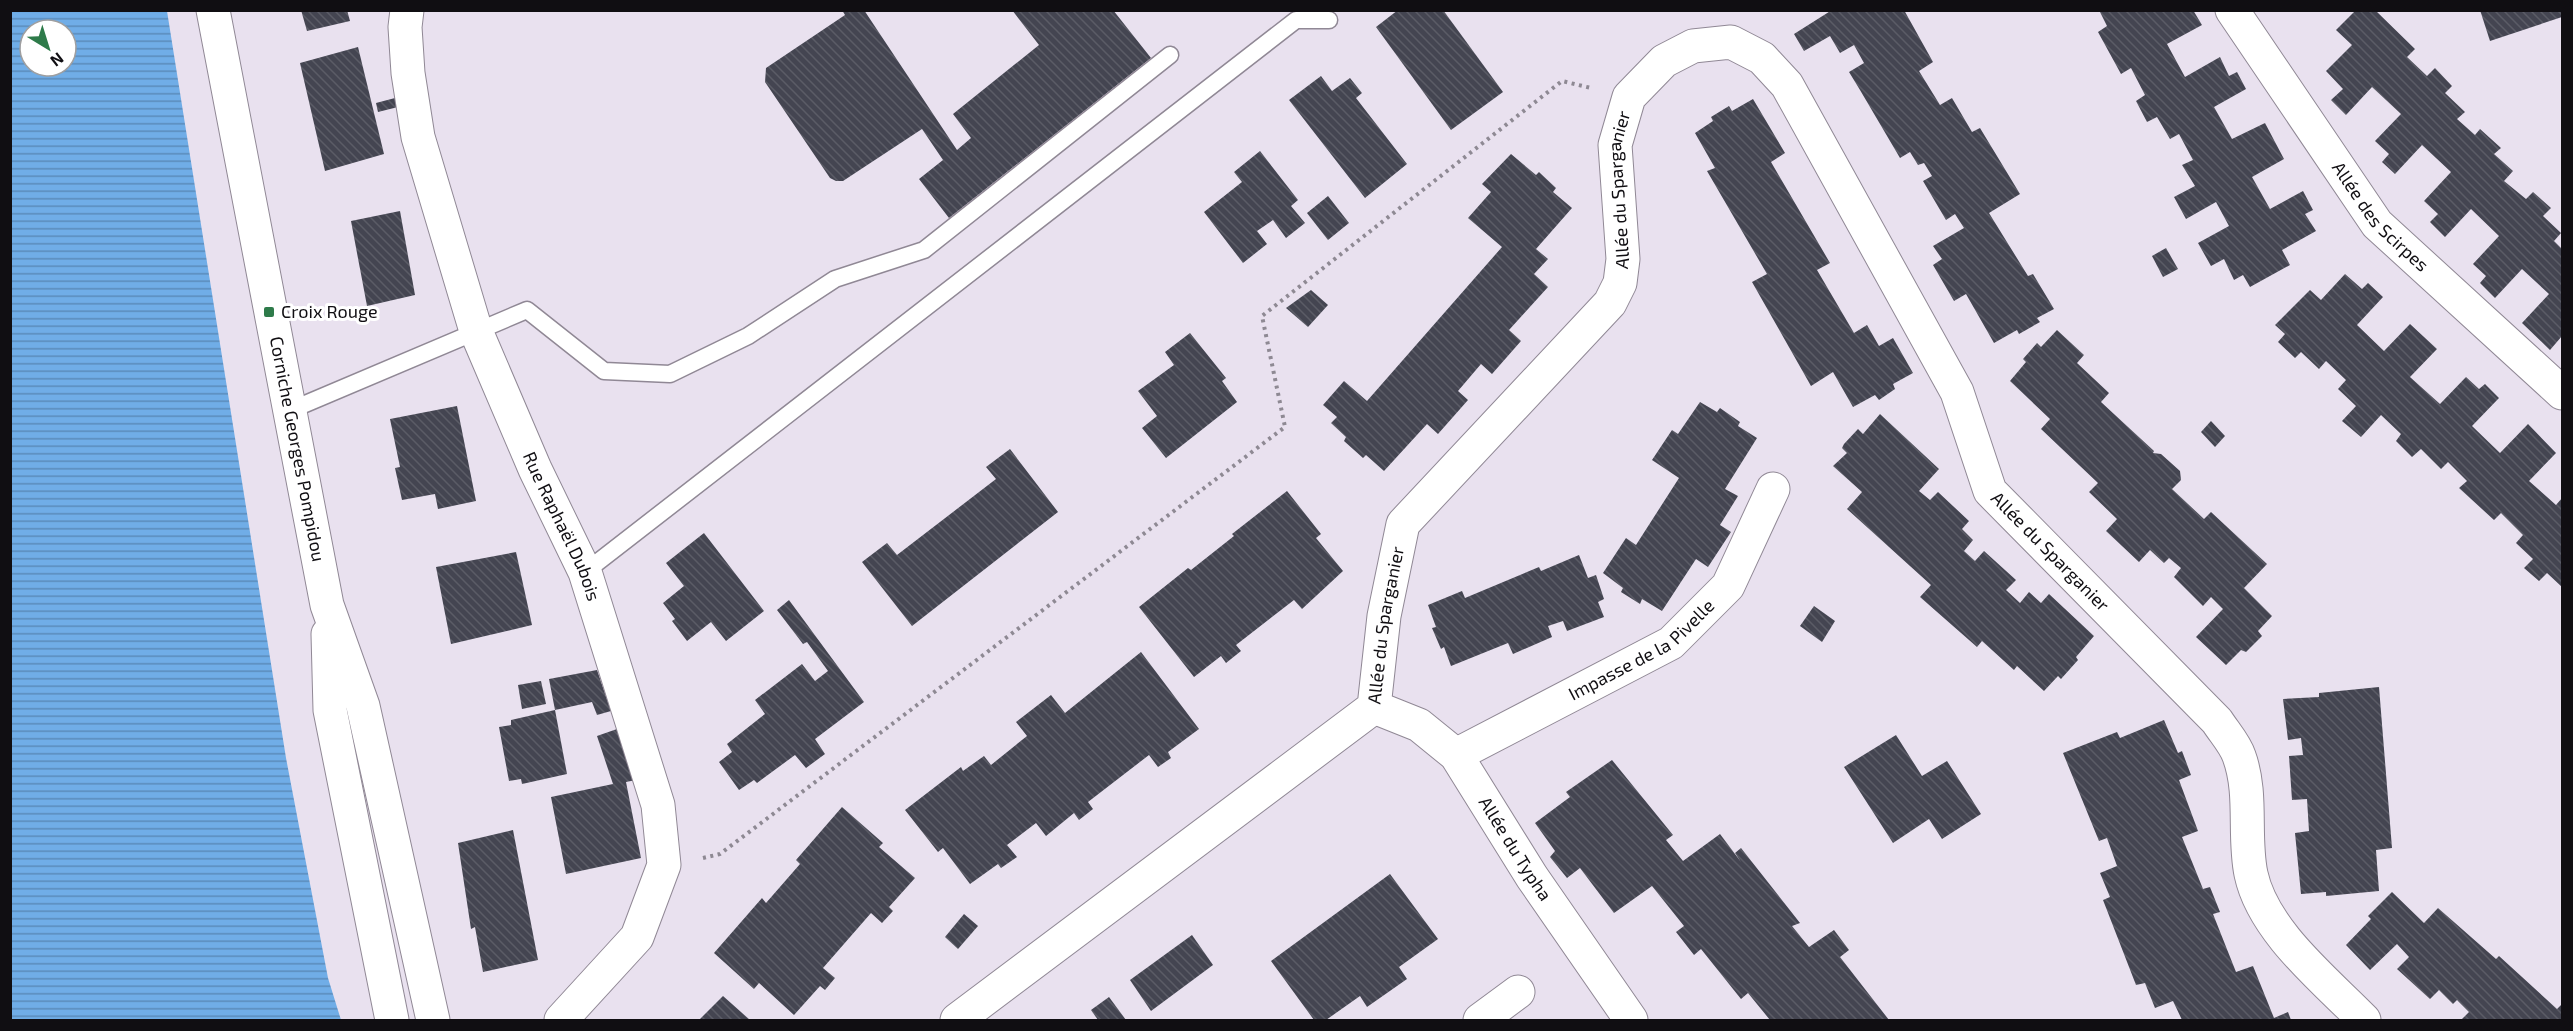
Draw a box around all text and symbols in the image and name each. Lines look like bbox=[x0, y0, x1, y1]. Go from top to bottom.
north arrow bbox=[18, 18, 78, 78]
text: N bbox=[47, 49, 68, 71]
street label: Allée du Sparganier bbox=[1603, 108, 1634, 270]
street label: Allée des Scirpes bbox=[2328, 157, 2434, 276]
place label: Croix Rouge bbox=[281, 300, 378, 322]
marker: Croix Rouge bbox=[262, 305, 276, 319]
street label: Corniche Georges Pompidou bbox=[266, 334, 330, 563]
street label: Rue Raphaël Dubois bbox=[519, 448, 605, 603]
street label: Allée du Sparganier bbox=[1987, 487, 2114, 615]
street label: Allée du Sparganier bbox=[1362, 544, 1408, 705]
street label: Impasse de la Pivelle bbox=[1565, 594, 1718, 704]
street label: Allée du Typha bbox=[1475, 792, 1557, 905]

